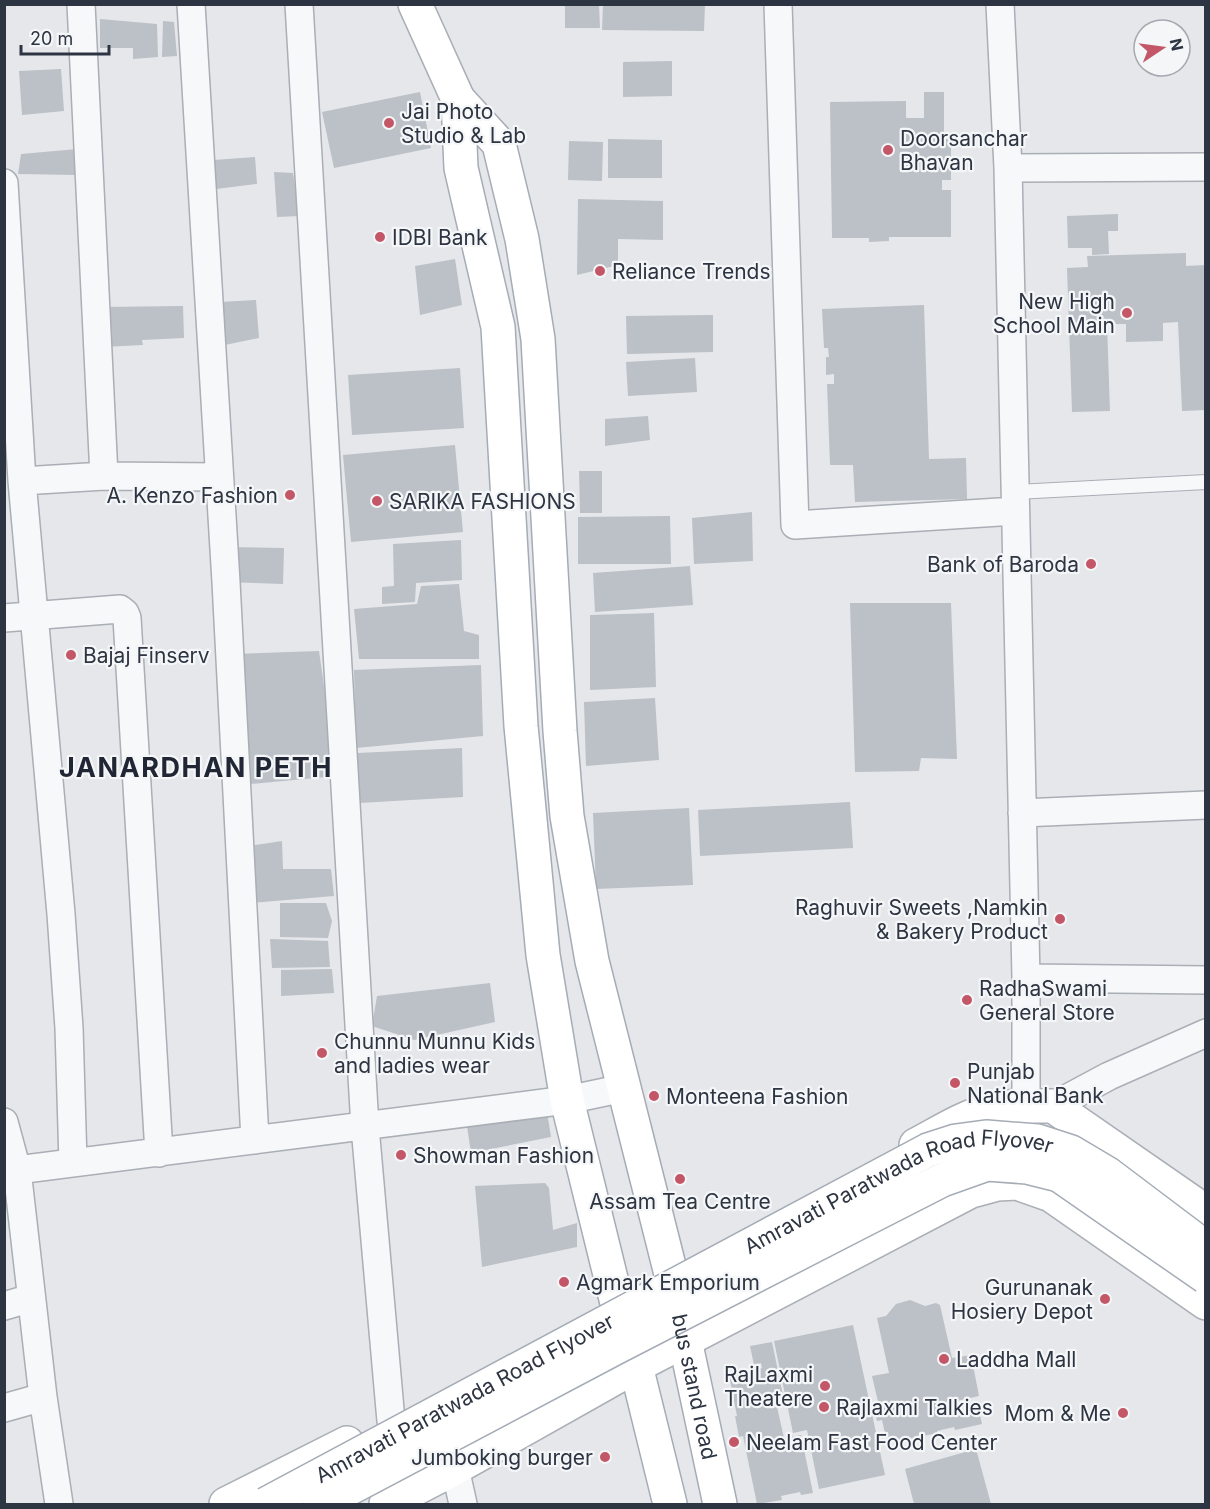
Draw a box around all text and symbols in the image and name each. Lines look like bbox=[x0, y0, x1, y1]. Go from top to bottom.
scale bar bbox=[21, 18, 110, 56]
north arrow bbox=[1132, 18, 1192, 78]
text: 20 m bbox=[30, 28, 73, 49]
text: N bbox=[1165, 36, 1188, 53]
place label: Jai Photo Studio & Lab bbox=[401, 99, 526, 148]
marker: Jai Photo Studio & Lab bbox=[382, 116, 396, 130]
place label: Doorsanchar Bhavan bbox=[900, 126, 1028, 175]
marker: Doorsanchar Bhavan bbox=[881, 143, 895, 157]
place label: IDBI Bank bbox=[392, 225, 488, 250]
marker: IDBI Bank bbox=[373, 230, 387, 244]
place label: Reliance Trends bbox=[612, 259, 770, 284]
marker: Reliance Trends bbox=[593, 264, 607, 278]
place label: New High School Main bbox=[993, 289, 1115, 338]
marker: New High School Main bbox=[1120, 306, 1134, 320]
place label: A. Kenzo Fashion bbox=[107, 483, 278, 508]
marker: A. Kenzo Fashion bbox=[283, 488, 297, 502]
place label: SARIKA FASHIONS bbox=[389, 489, 576, 514]
marker: SARIKA FASHIONS bbox=[370, 494, 384, 508]
place label: Bank of Baroda bbox=[927, 552, 1079, 577]
marker: Bank of Baroda bbox=[1084, 557, 1098, 571]
place label: Bajaj Finserv bbox=[83, 643, 210, 668]
marker: Bajaj Finserv bbox=[64, 648, 78, 662]
district label: JANARDHAN PETH bbox=[59, 751, 333, 784]
place label: Raghuvir Sweets ,Namkin & Bakery Product bbox=[795, 895, 1048, 944]
marker: Raghuvir Sweets ,Namkin & Bakery Product bbox=[1053, 912, 1067, 926]
place label: RadhaSwami General Store bbox=[979, 976, 1115, 1025]
marker: RadhaSwami General Store bbox=[960, 993, 974, 1007]
place label: Chunnu Munnu Kids and ladies wear bbox=[334, 1029, 535, 1078]
marker: Chunnu Munnu Kids and ladies wear bbox=[315, 1046, 329, 1060]
place label: Punjab National Bank bbox=[967, 1059, 1104, 1108]
marker: Punjab National Bank bbox=[948, 1076, 962, 1090]
place label: Monteena Fashion bbox=[666, 1084, 849, 1109]
marker: Monteena Fashion bbox=[647, 1089, 661, 1103]
street label: Amravati Paratwada Road Flyover bbox=[740, 1124, 1057, 1259]
place label: Showman Fashion bbox=[413, 1143, 594, 1168]
marker: Showman Fashion bbox=[394, 1148, 408, 1162]
marker: Assam Tea Centre bbox=[673, 1172, 687, 1186]
place label: Assam Tea Centre bbox=[589, 1189, 771, 1214]
place label: Agmark Emporium bbox=[576, 1270, 760, 1295]
marker: Agmark Emporium bbox=[557, 1275, 571, 1289]
place label: Gurunanak Hosiery Depot bbox=[951, 1275, 1093, 1324]
marker: Gurunanak Hosiery Depot bbox=[1098, 1292, 1112, 1306]
street label: Amravati Paratwada Road Flyover bbox=[311, 1308, 618, 1488]
street label: bus stand road bbox=[667, 1312, 723, 1462]
place label: Laddha Mall bbox=[956, 1347, 1076, 1372]
marker: Laddha Mall bbox=[937, 1352, 951, 1366]
place label: RajLaxmi Theatere bbox=[724, 1362, 813, 1411]
marker: RajLaxmi Theatere bbox=[818, 1379, 832, 1393]
place label: Rajlaxmi Talkies bbox=[836, 1395, 993, 1420]
marker: Rajlaxmi Talkies bbox=[817, 1400, 831, 1414]
place label: Mom & Me bbox=[1004, 1401, 1111, 1426]
marker: Mom & Me bbox=[1116, 1406, 1130, 1420]
place label: Neelam Fast Food Center bbox=[746, 1430, 997, 1455]
marker: Neelam Fast Food Center bbox=[727, 1435, 741, 1449]
place label: Jumboking burger bbox=[411, 1445, 593, 1470]
marker: Jumboking burger bbox=[598, 1450, 612, 1464]

